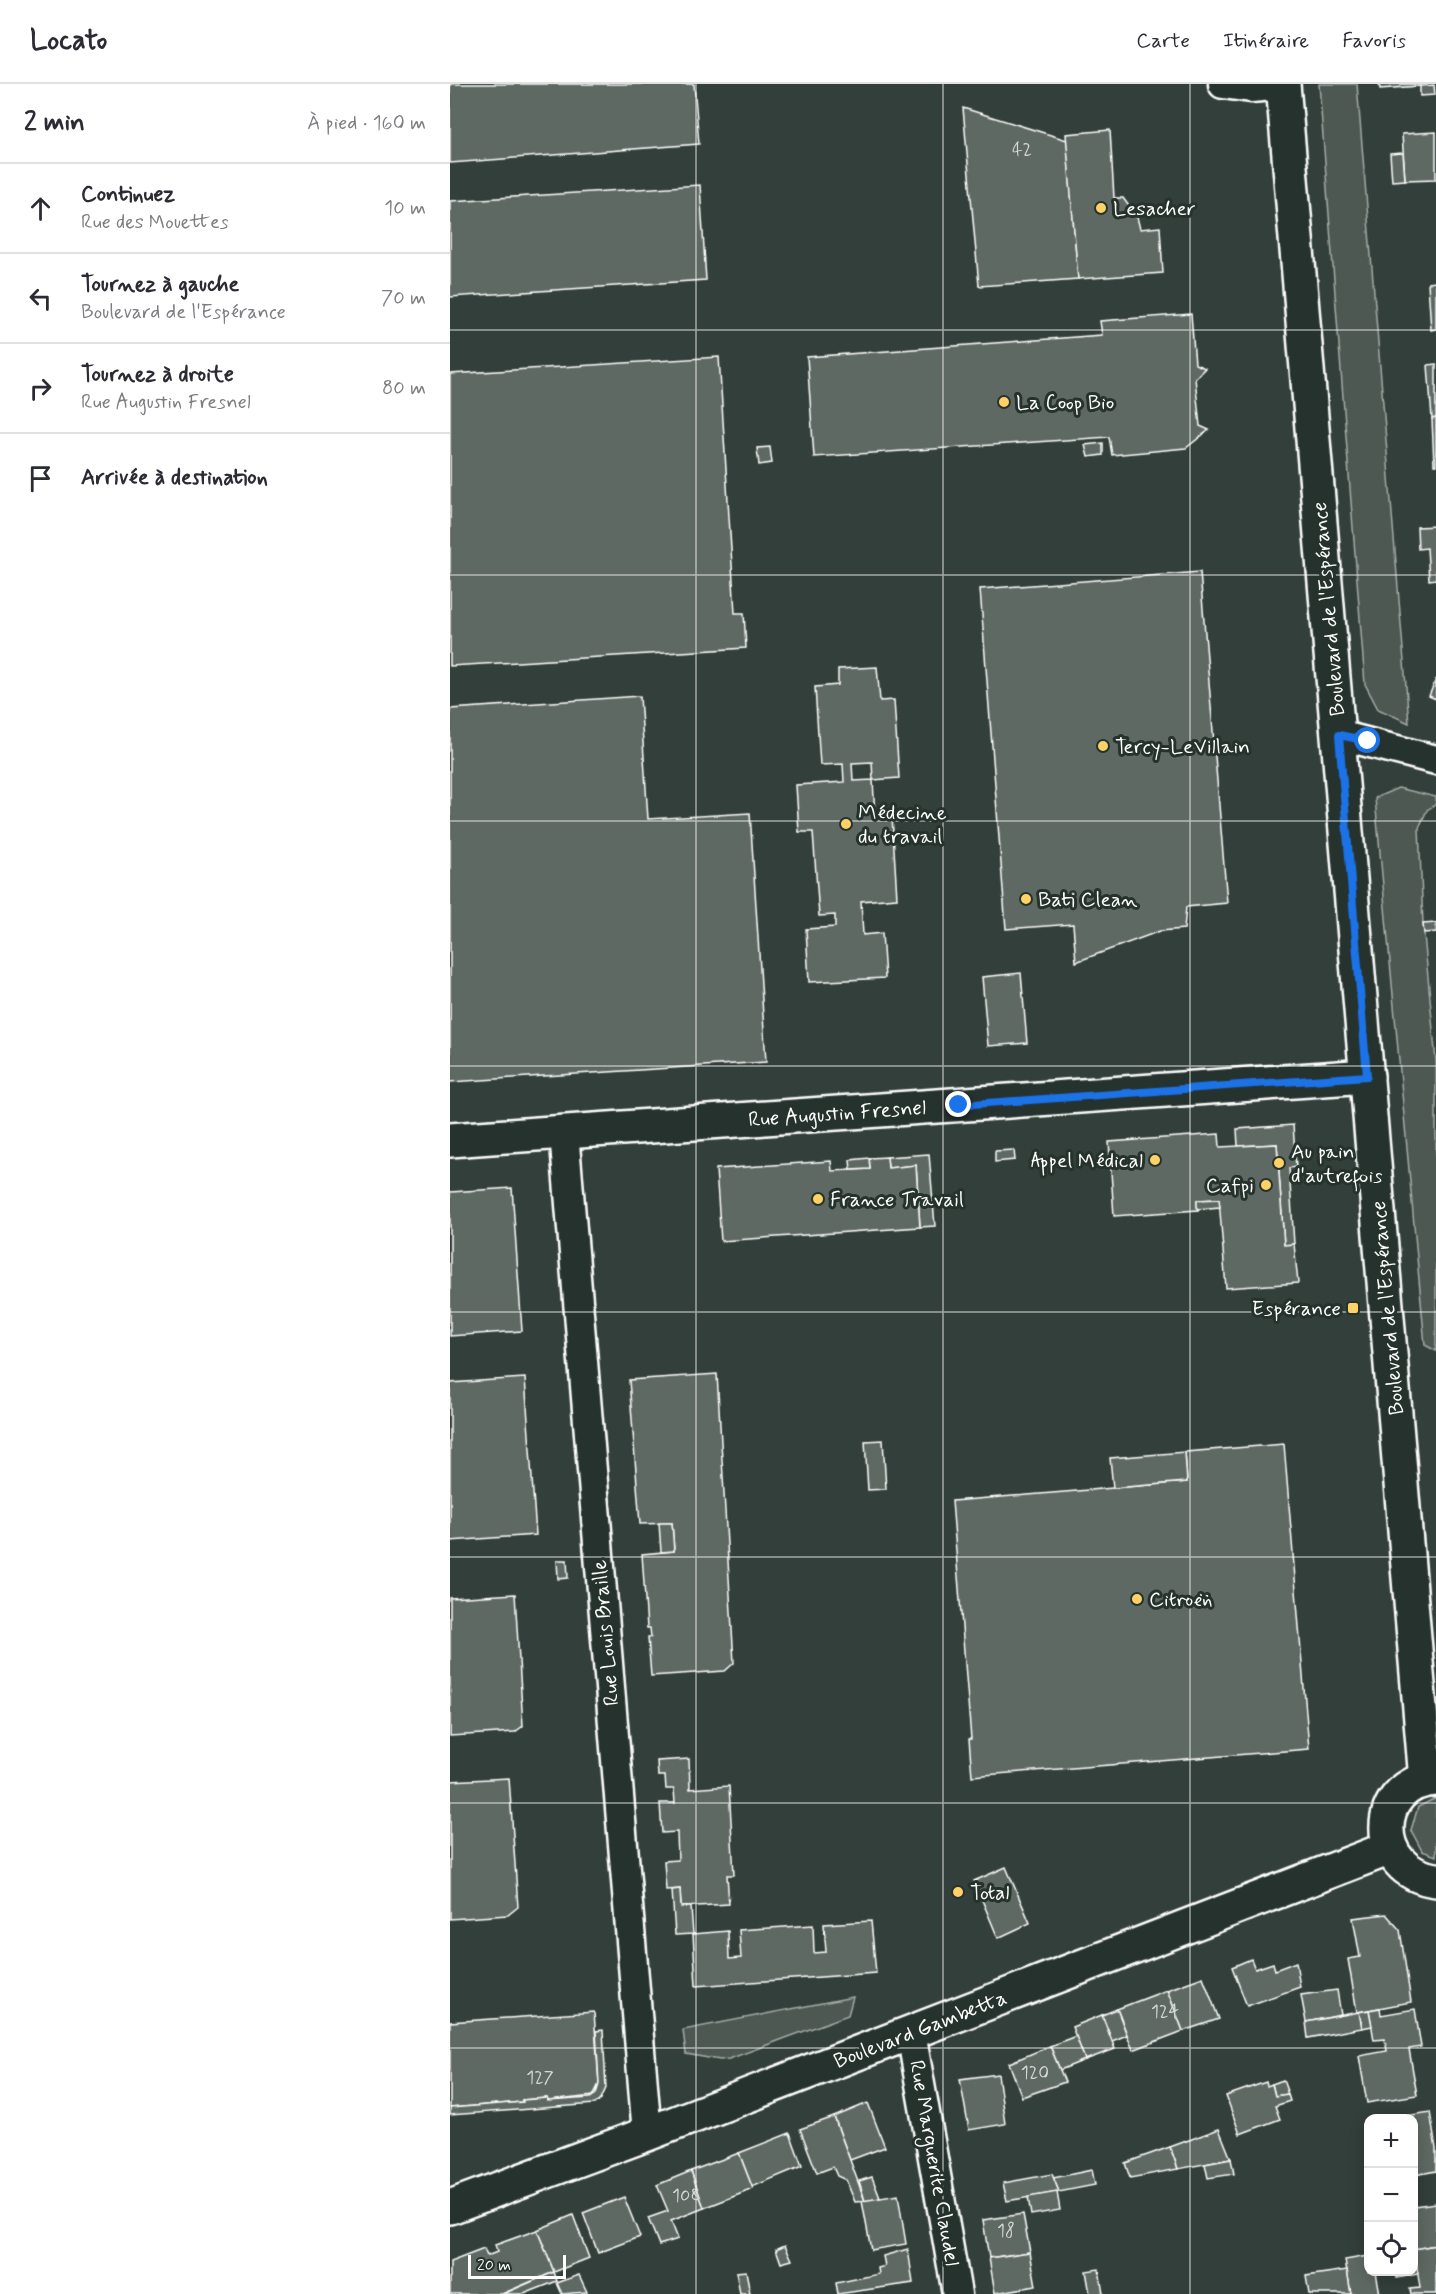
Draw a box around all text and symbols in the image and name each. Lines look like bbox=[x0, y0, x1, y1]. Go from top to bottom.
text: Locato bbox=[30, 23, 107, 60]
text: Carte bbox=[1136, 27, 1190, 55]
text: Itinéraire bbox=[1223, 27, 1309, 55]
text: Favoris bbox=[1342, 27, 1406, 55]
text: 2 min bbox=[24, 106, 85, 140]
text: À pied · 160 m bbox=[307, 110, 426, 137]
house number: 42 bbox=[1012, 138, 1032, 162]
text: Continuez bbox=[81, 181, 175, 209]
icon: ahead bbox=[24, 192, 57, 225]
text: 10 m bbox=[384, 195, 426, 222]
place label: Lesacher bbox=[1113, 195, 1196, 223]
marker: Lesacher bbox=[1094, 201, 1108, 215]
text: Rue des Mouettes bbox=[81, 209, 229, 236]
text: Tournez à gauche bbox=[81, 271, 239, 299]
icon: left bbox=[24, 282, 57, 315]
text: 70 m bbox=[381, 285, 426, 312]
text: Boulevard de l'Espérance bbox=[81, 299, 286, 326]
text: Tournez à droite bbox=[81, 361, 234, 389]
icon: right bbox=[24, 372, 57, 405]
text: 80 m bbox=[382, 375, 426, 402]
text: Rue Augustin Fresnel bbox=[81, 389, 251, 416]
place label: La Coop Bio bbox=[1016, 389, 1114, 417]
marker: La Coop Bio bbox=[997, 395, 1011, 409]
icon: arrive bbox=[24, 462, 57, 495]
text: Arrivée à destination bbox=[81, 464, 268, 492]
street label: Boulevard de l'Espérance bbox=[1306, 501, 1352, 717]
route start bbox=[1354, 727, 1380, 753]
place label: Tercy-LeVillain bbox=[1115, 733, 1250, 761]
marker: Tercy-LeVillain bbox=[1096, 739, 1110, 753]
place label: Médecine du travail bbox=[858, 799, 947, 851]
marker: Médecine du travail bbox=[839, 817, 853, 831]
place label: Bati Clean bbox=[1038, 886, 1138, 914]
marker: Bati Clean bbox=[1019, 892, 1033, 906]
route end bbox=[945, 1091, 971, 1117]
street label: Rue Augustin Fresnel bbox=[747, 1094, 927, 1134]
place label: Au pain d'autrefois bbox=[1291, 1138, 1382, 1192]
place label: Appel Médical bbox=[1031, 1147, 1143, 1176]
marker: Appel Médical bbox=[1148, 1153, 1162, 1167]
marker: Au pain d'autrefois bbox=[1272, 1156, 1286, 1170]
place label: Cafpi bbox=[1206, 1172, 1254, 1200]
marker: Cafpi bbox=[1259, 1178, 1273, 1192]
place label: France Travail bbox=[830, 1186, 964, 1214]
marker: France Travail bbox=[811, 1192, 825, 1206]
street label: Boulevard de l'Espérance bbox=[1365, 1200, 1411, 1416]
place label: Espérance bbox=[1252, 1295, 1341, 1323]
marker: Espérance bbox=[1346, 1301, 1360, 1315]
street label: Rue Louis Braille bbox=[586, 1559, 626, 1707]
place label: Citroën bbox=[1149, 1586, 1213, 1614]
marker: Citroën bbox=[1130, 1592, 1144, 1606]
place label: Total bbox=[970, 1879, 1009, 1907]
marker: Total bbox=[951, 1885, 965, 1899]
street label: Boulevard Gambetta bbox=[830, 1984, 1011, 2076]
house number: 124 bbox=[1151, 2000, 1179, 2024]
street label: Rue Marguerite Claudel bbox=[901, 2058, 966, 2268]
house number: 120 bbox=[1021, 2061, 1049, 2085]
house number: 127 bbox=[526, 2066, 554, 2090]
map controls bbox=[1364, 2114, 1418, 2276]
button: + bbox=[1364, 2114, 1418, 2168]
button: − bbox=[1364, 2168, 1418, 2222]
house number: 108 bbox=[672, 2184, 700, 2208]
house number: 18 bbox=[997, 2219, 1015, 2243]
button: locate bbox=[1364, 2222, 1418, 2276]
scale bar bbox=[468, 2252, 566, 2280]
text: 20 m bbox=[477, 2255, 511, 2276]

